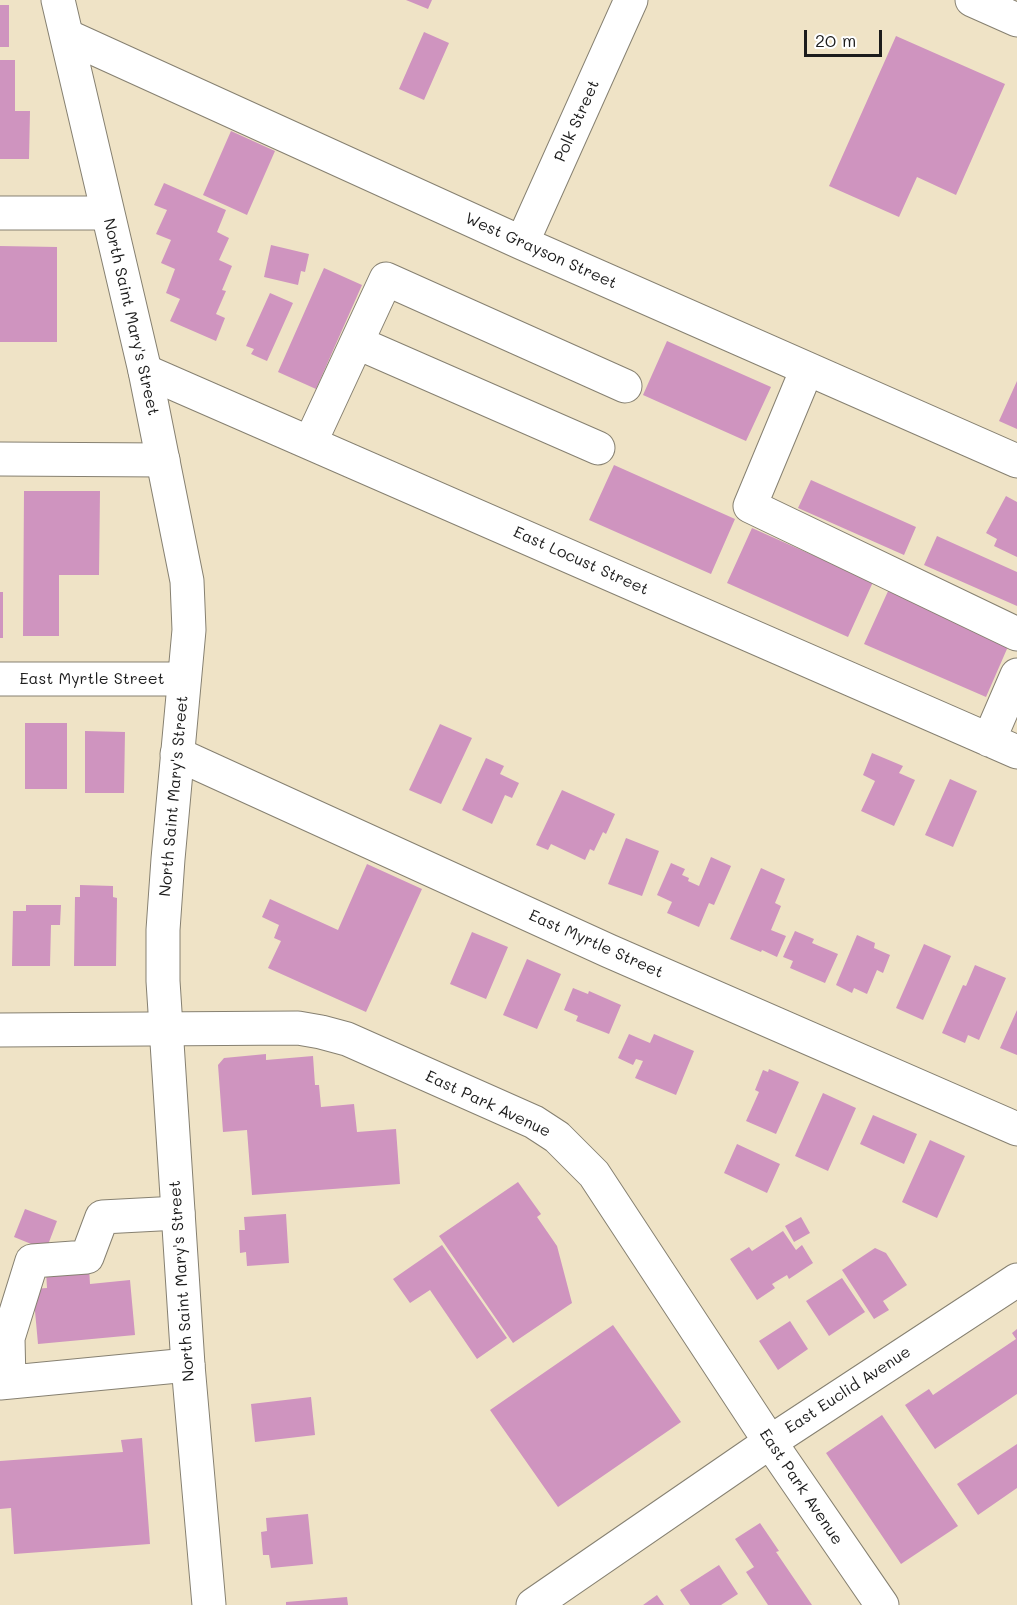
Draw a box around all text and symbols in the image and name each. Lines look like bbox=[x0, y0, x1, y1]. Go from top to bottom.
scale bar bbox=[807, 18, 885, 56]
text: 20 m bbox=[815, 28, 856, 52]
street label: Polk Street bbox=[550, 77, 604, 165]
street label: West Grayson Street bbox=[462, 209, 620, 293]
street label: North Saint Mary's Street bbox=[99, 216, 163, 418]
street label: East Locust Street bbox=[510, 523, 652, 599]
street label: East Myrtle Street bbox=[19, 669, 165, 689]
street label: North Saint Mary's Street bbox=[156, 695, 192, 897]
street label: East Myrtle Street bbox=[526, 906, 666, 982]
street label: East Park Avenue bbox=[422, 1067, 554, 1141]
street label: North Saint Mary's Street bbox=[165, 1180, 199, 1382]
street label: East Euclid Avenue bbox=[782, 1342, 914, 1438]
street label: East Park Avenue bbox=[755, 1425, 847, 1549]

